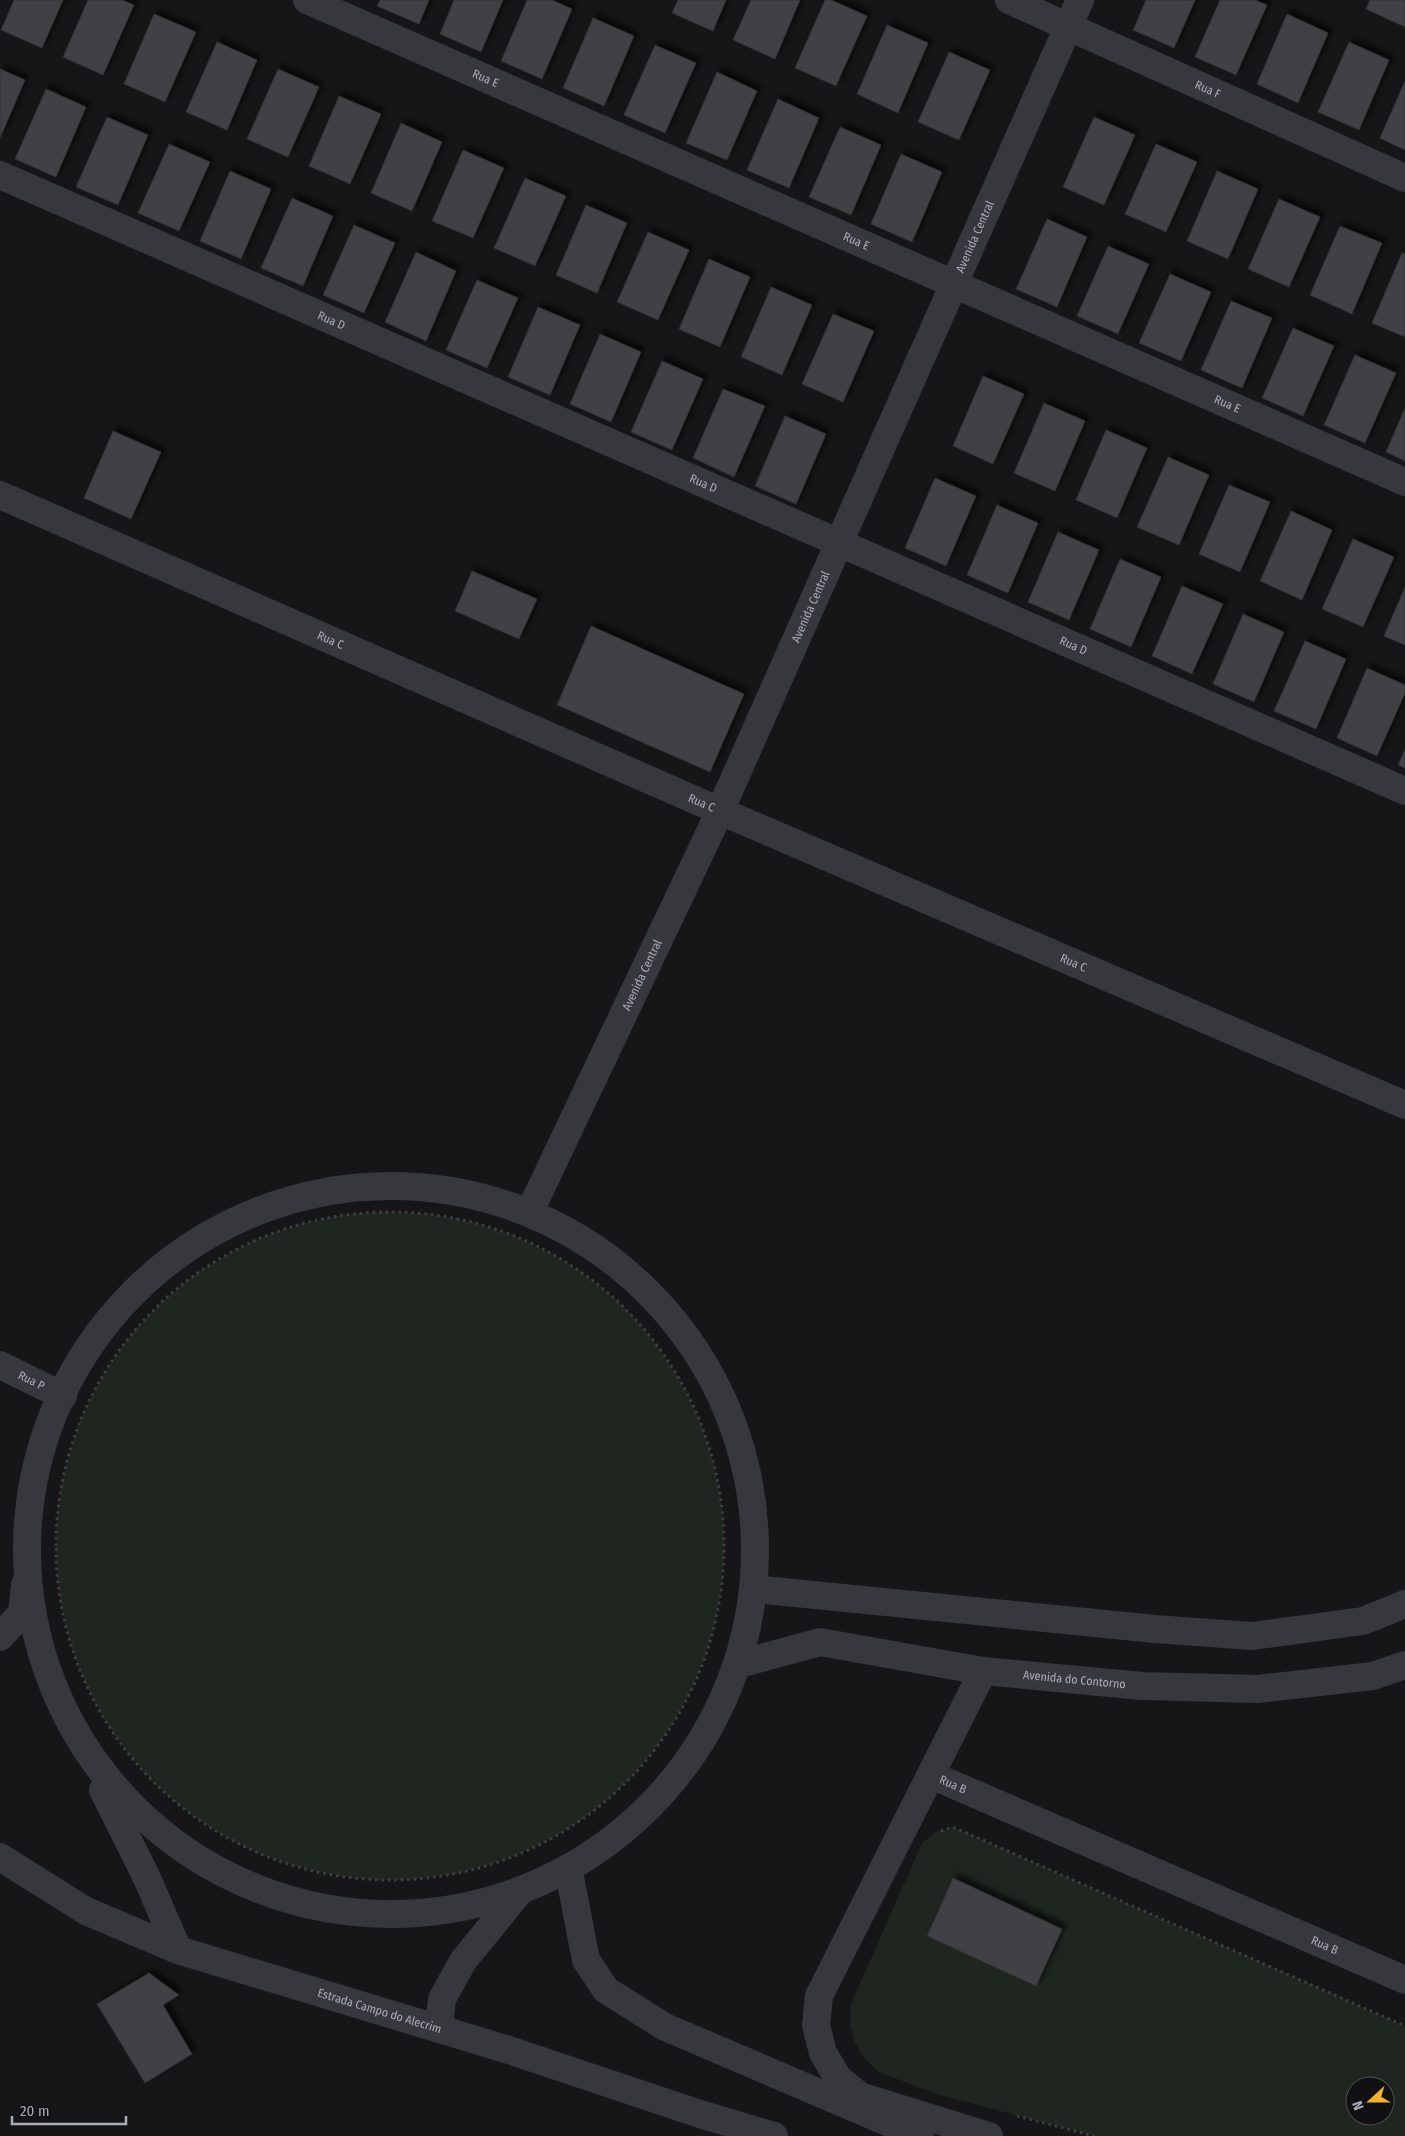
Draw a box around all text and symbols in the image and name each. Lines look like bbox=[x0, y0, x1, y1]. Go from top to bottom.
street label: Rua E bbox=[470, 67, 501, 90]
street label: Rua F bbox=[1193, 77, 1224, 102]
street label: Avenida Central bbox=[953, 199, 997, 275]
street label: Rua E bbox=[841, 229, 872, 253]
street label: Rua D bbox=[316, 308, 347, 333]
street label: Rua E bbox=[1212, 392, 1243, 416]
street label: Rua D bbox=[687, 471, 719, 496]
street label: Avenida Central bbox=[789, 569, 833, 645]
street label: Rua C bbox=[315, 628, 346, 652]
street label: Rua D bbox=[1057, 633, 1089, 658]
street label: Rua C bbox=[686, 791, 717, 815]
street label: Avenida Central bbox=[619, 937, 665, 1013]
street label: Rua C bbox=[1058, 951, 1089, 975]
street label: Rua P bbox=[16, 1368, 47, 1393]
street label: Avenida do Contorno bbox=[1022, 1668, 1126, 1691]
street label: Rua B bbox=[937, 1773, 969, 1797]
street label: Rua B bbox=[1309, 1933, 1341, 1957]
street label: Estrada Campo do Alecrim bbox=[316, 1986, 443, 2036]
north arrow bbox=[1345, 2076, 1395, 2126]
scale bar bbox=[12, 2094, 126, 2126]
text: N bbox=[1349, 2099, 1368, 2112]
text: 20 m bbox=[20, 2102, 50, 2120]

